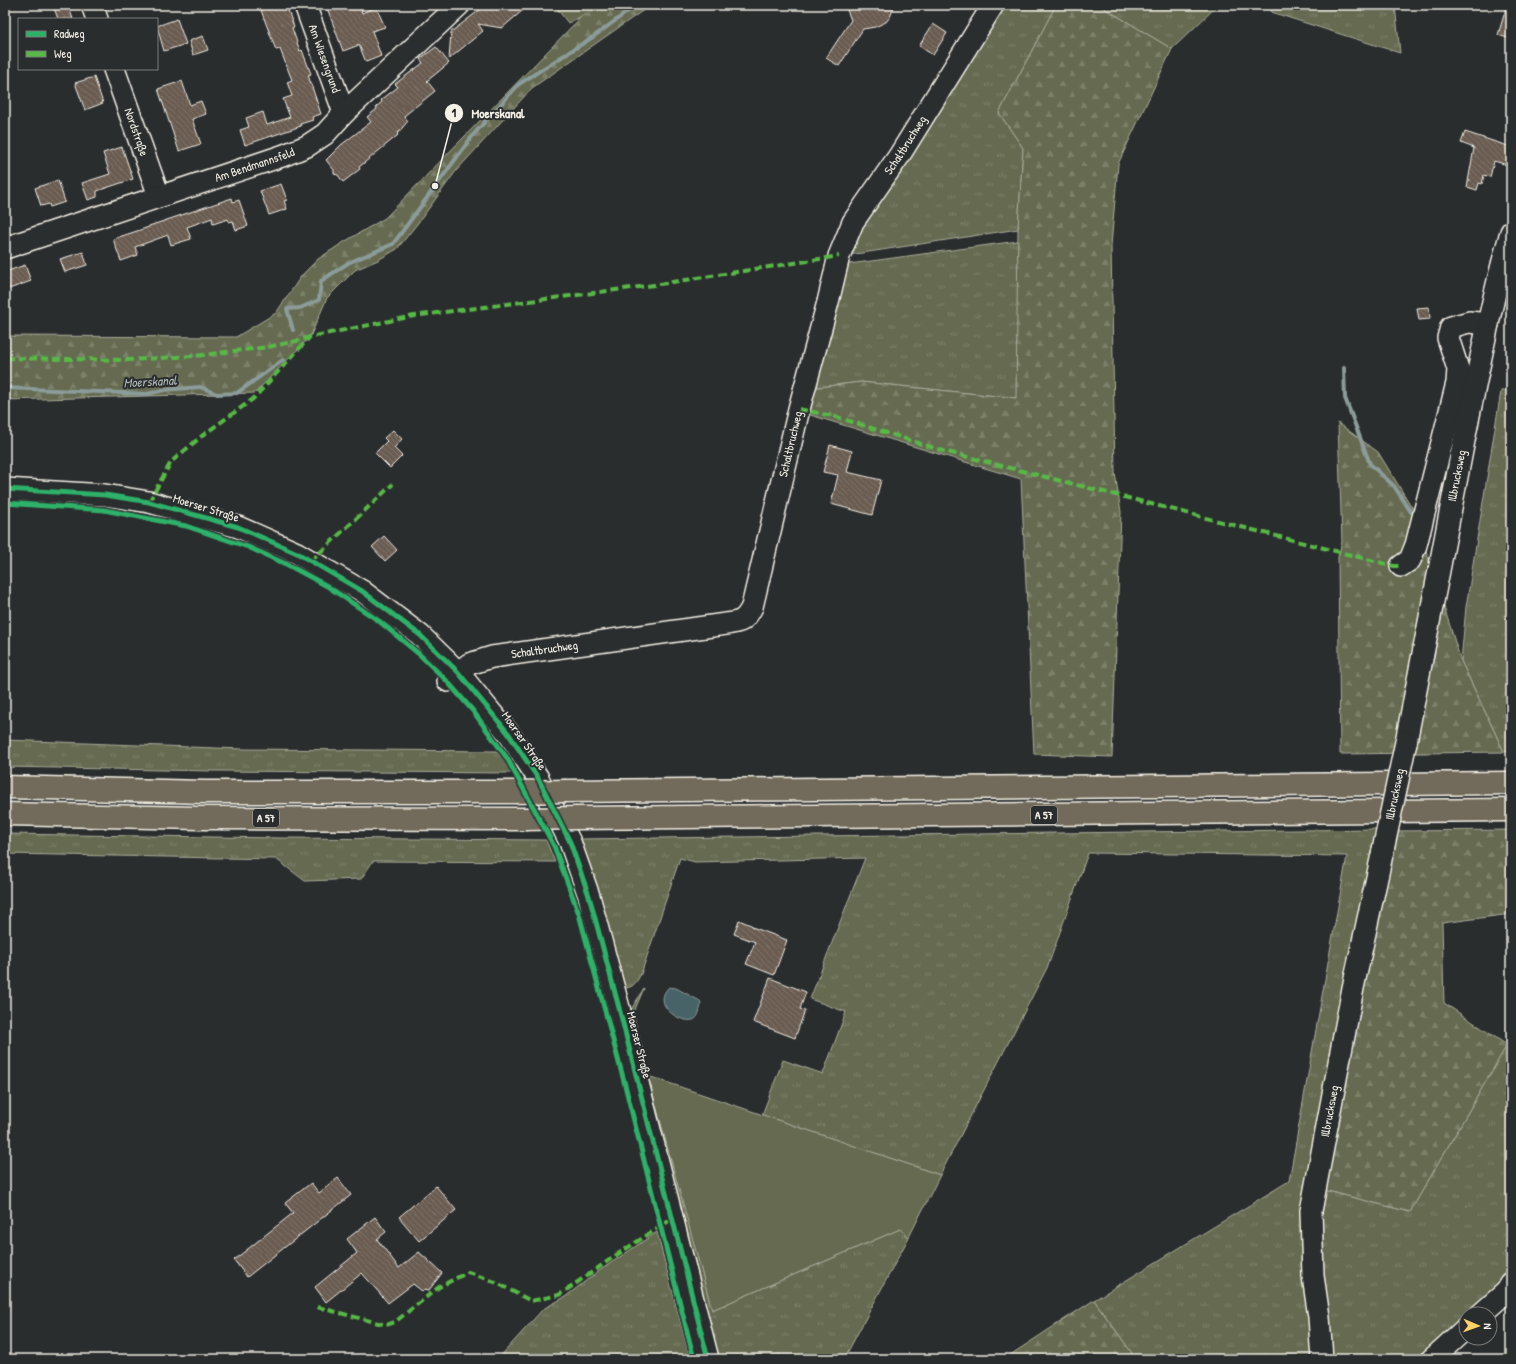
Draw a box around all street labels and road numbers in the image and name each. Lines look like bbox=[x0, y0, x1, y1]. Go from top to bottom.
street label: Am Wiesengrund bbox=[305, 22, 345, 95]
street label: Nordstraße bbox=[121, 106, 153, 158]
street label: Schaltbruchweg bbox=[880, 112, 930, 178]
street label: Am Bendmannsfeld bbox=[212, 143, 297, 186]
street label: Schaltbruchweg bbox=[774, 409, 806, 479]
street label: Illbrucksweg bbox=[1443, 448, 1470, 503]
street label: Moerser Straße bbox=[171, 489, 241, 526]
street label: Schaltbruchweg bbox=[510, 636, 579, 662]
street label: Moerser Straße bbox=[498, 708, 551, 774]
street label: Illbrucksweg bbox=[1381, 767, 1408, 822]
road number: A 57 bbox=[1031, 806, 1057, 824]
road number: A 57 bbox=[253, 809, 279, 827]
street label: Moerser Straße bbox=[623, 1010, 656, 1080]
street label: Illbrucksweg bbox=[1316, 1084, 1342, 1139]

